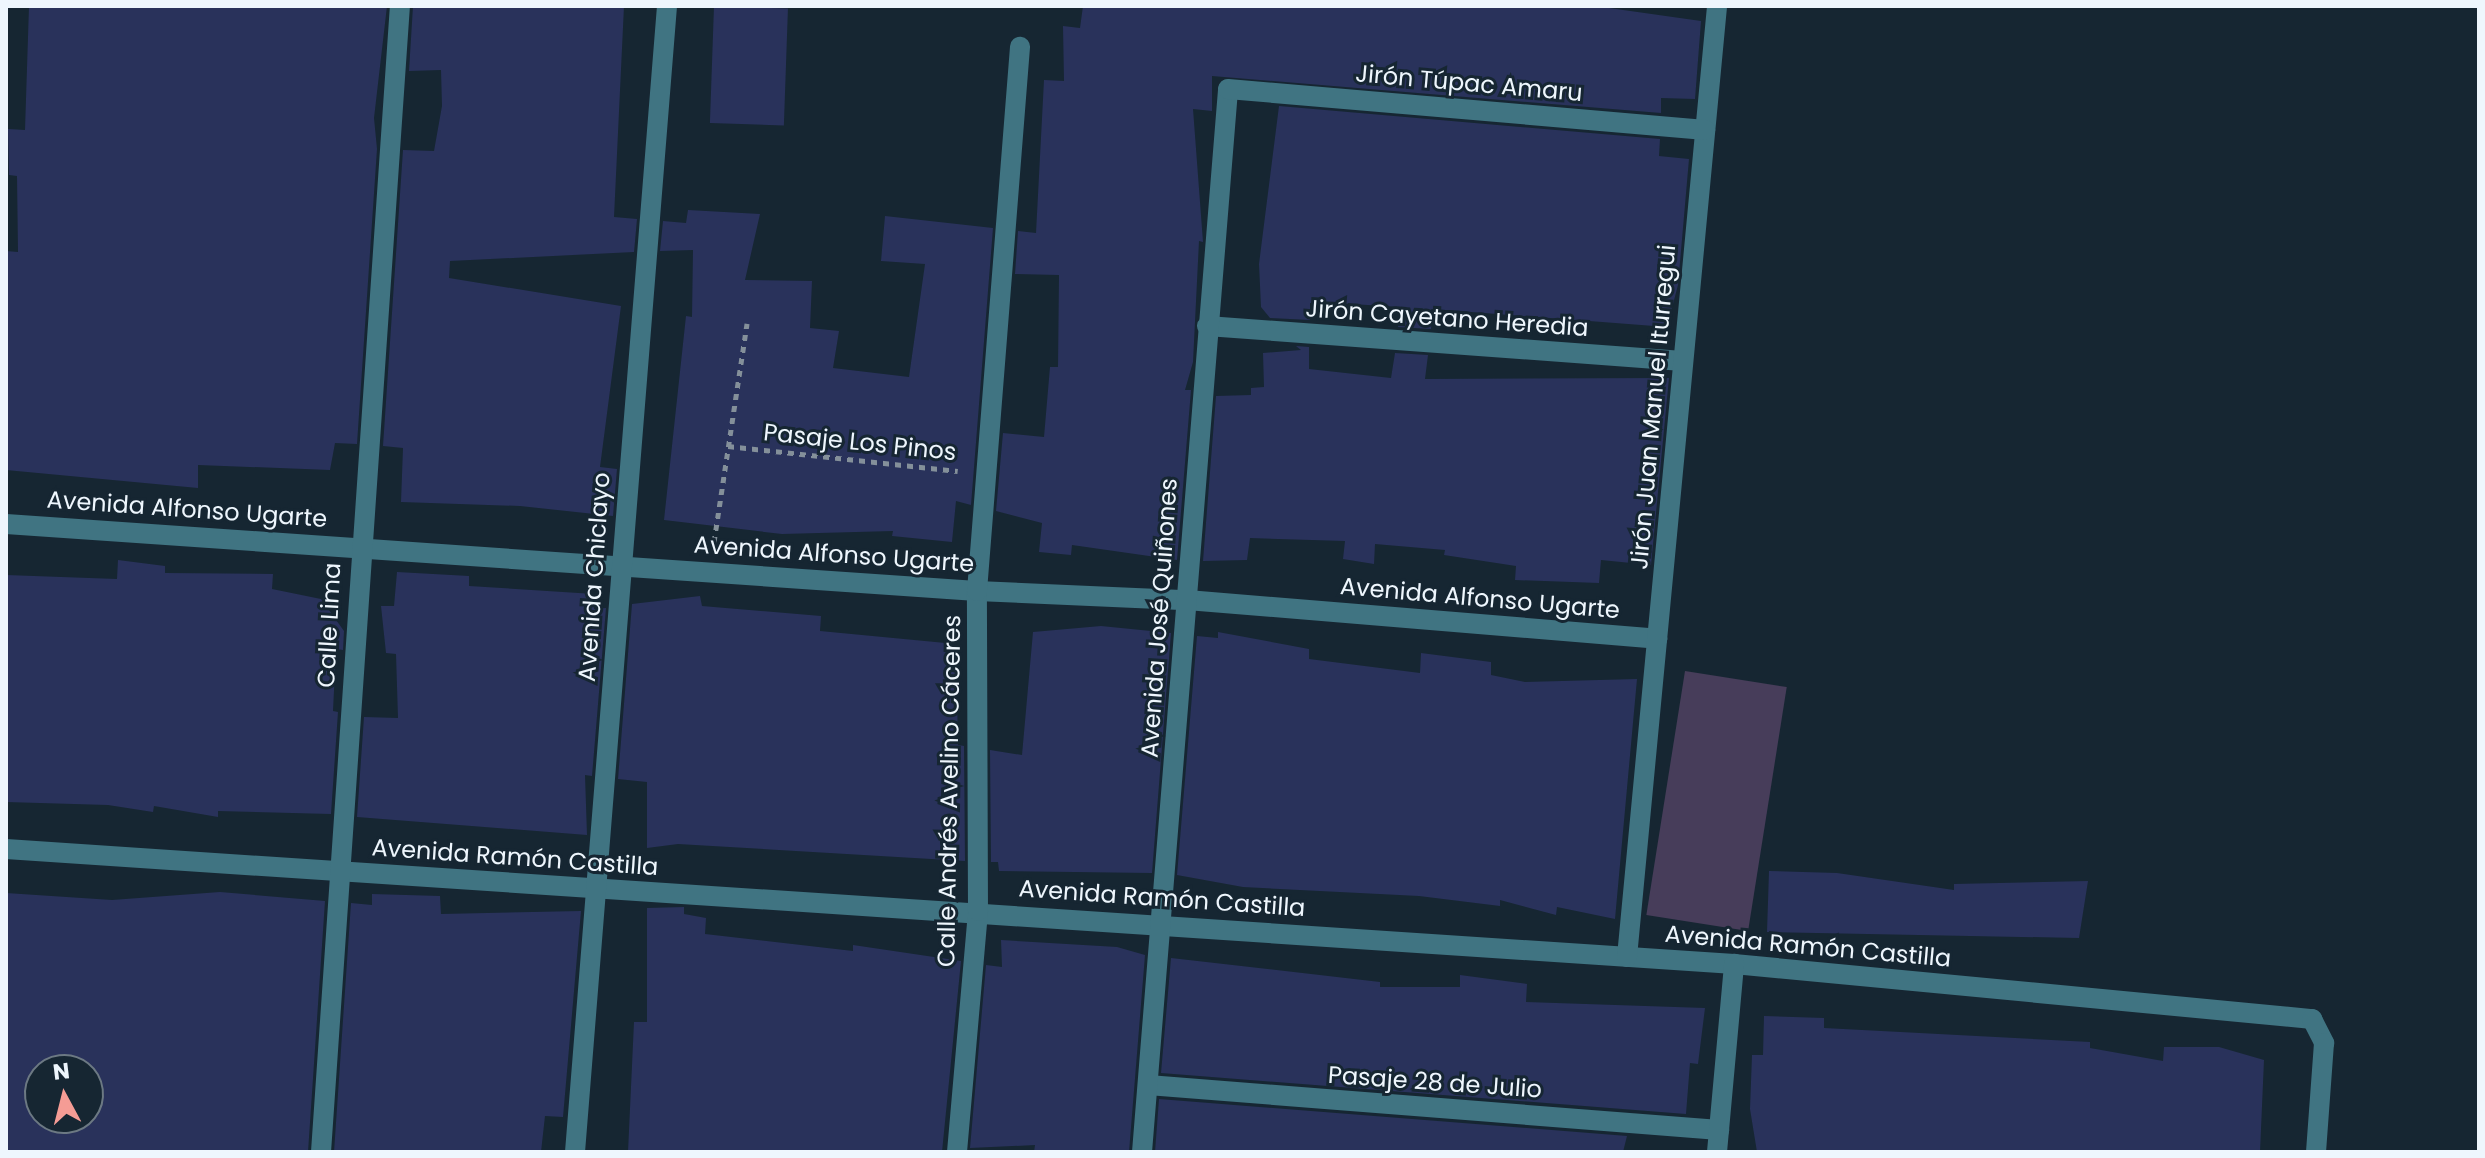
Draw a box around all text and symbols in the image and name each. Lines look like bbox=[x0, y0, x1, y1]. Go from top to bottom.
street label: Jirón Túpac Amaru bbox=[1354, 59, 1584, 107]
street label: Jirón Juan Manuel Iturregui bbox=[1624, 243, 1682, 571]
street label: Jirón Cayetano Heredia bbox=[1305, 294, 1589, 342]
street label: Pasaje Los Pinos bbox=[762, 418, 958, 466]
street label: Avenida Chiclayo bbox=[572, 471, 616, 683]
street label: Avenida José Quiñones bbox=[1135, 477, 1183, 759]
street label: Avenida Alfonso Ugarte bbox=[46, 485, 328, 533]
street label: Avenida Alfonso Ugarte bbox=[693, 530, 975, 578]
street label: Calle Lima bbox=[311, 562, 347, 688]
street label: Avenida Alfonso Ugarte bbox=[1339, 571, 1621, 625]
street label: Calle Andrés Avelino Cáceres bbox=[932, 615, 966, 967]
street label: Avenida Ramón Castilla bbox=[371, 833, 659, 881]
street label: Avenida Ramón Castilla bbox=[1018, 874, 1306, 922]
street label: Avenida Ramón Castilla bbox=[1664, 919, 1952, 973]
north arrow bbox=[24, 1054, 104, 1134]
text: N bbox=[51, 1055, 71, 1088]
street label: Pasaje 28 de Julio bbox=[1327, 1060, 1543, 1104]

